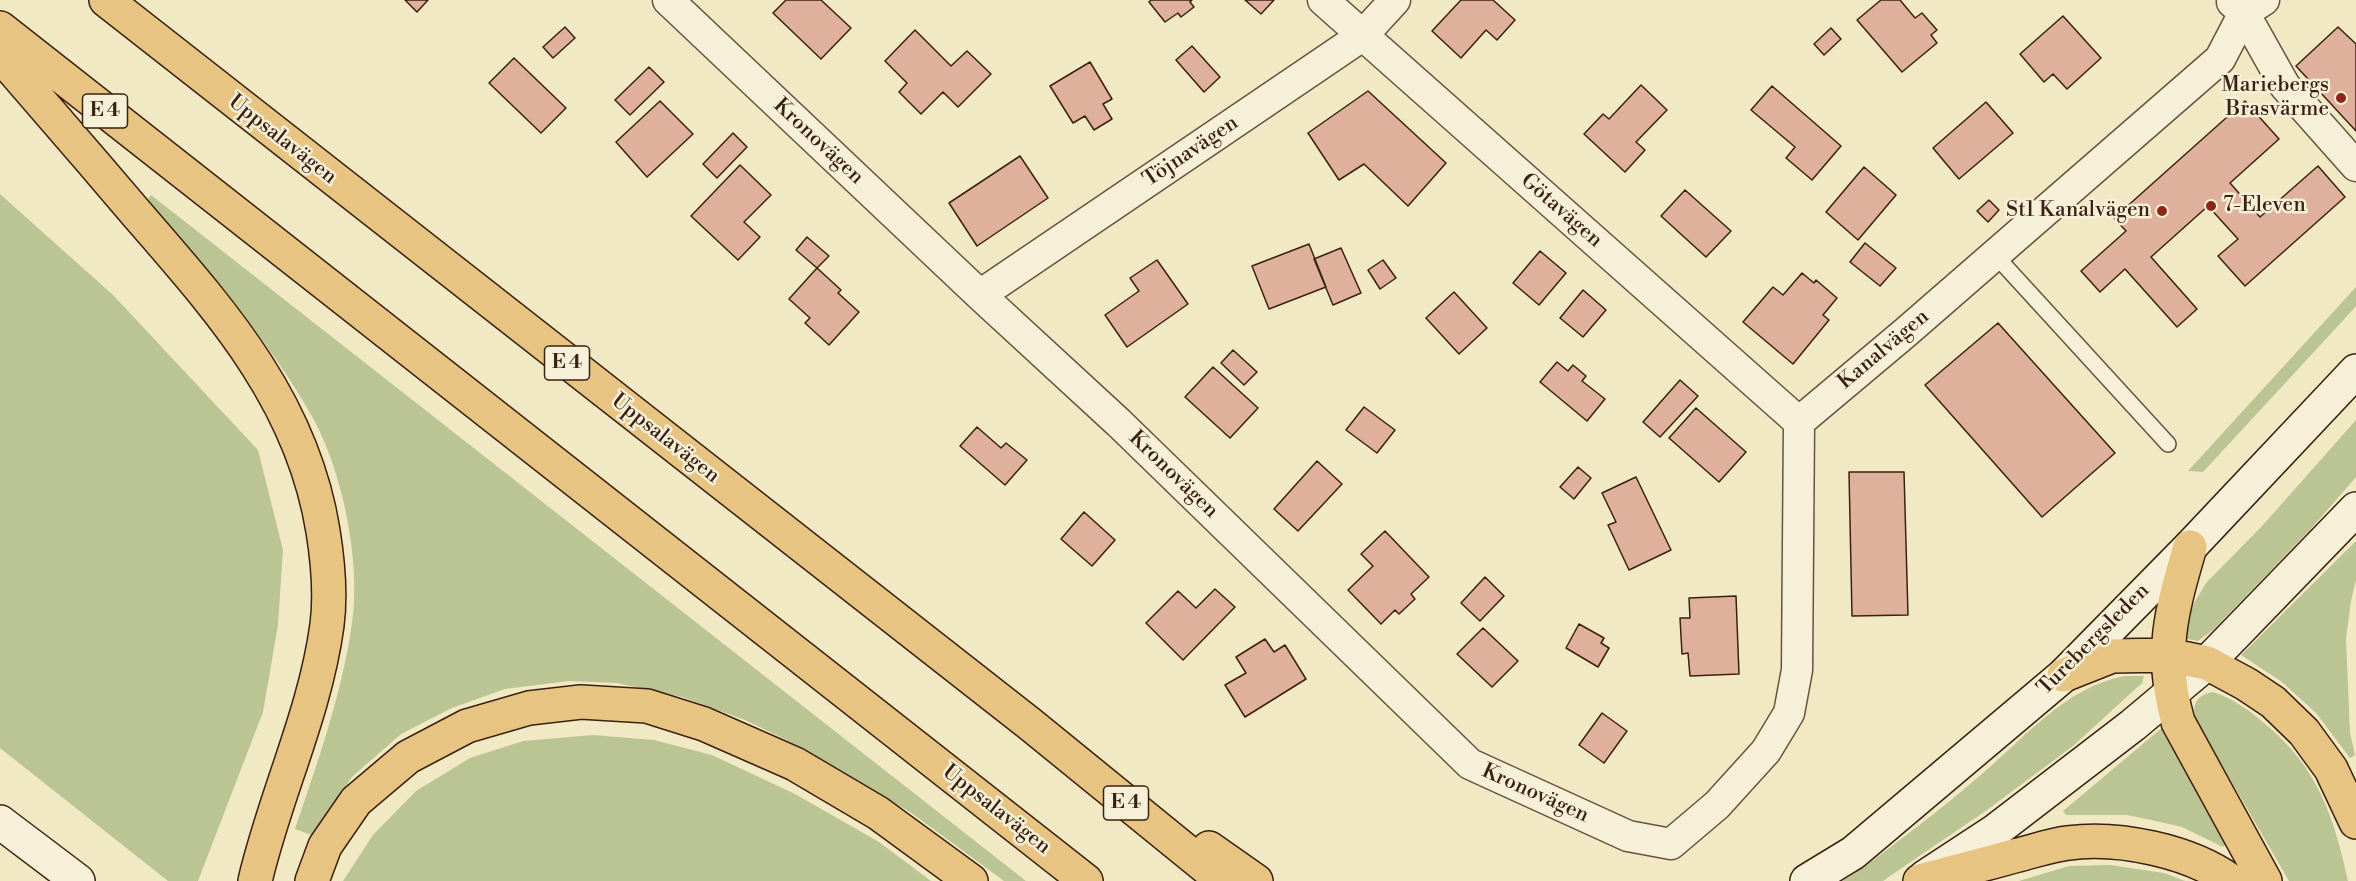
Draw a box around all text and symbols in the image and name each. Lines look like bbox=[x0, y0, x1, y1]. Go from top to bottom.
place label: Mariebergs Brasvärme bbox=[2221, 73, 2329, 123]
street label: Uppsalavägen bbox=[223, 90, 341, 190]
marker: Mariebergs Brasvärme bbox=[2334, 91, 2348, 105]
road number: E 4 bbox=[82, 94, 128, 128]
street label: Kronovägen bbox=[768, 94, 868, 190]
street label: Töjnavägen bbox=[1139, 111, 1243, 193]
street label: Götavägen bbox=[1515, 169, 1607, 253]
place label: 7-Eleven bbox=[2223, 193, 2306, 219]
place label: St1 Kanalvägen bbox=[2006, 198, 2150, 224]
marker: 7-Eleven bbox=[2204, 199, 2218, 213]
marker: St1 Kanalvägen bbox=[2155, 204, 2169, 218]
street label: Kanalvägen bbox=[1833, 305, 1935, 395]
road number: E 4 bbox=[544, 346, 590, 380]
street label: Uppsalavägen bbox=[606, 389, 724, 489]
street label: Kronovägen bbox=[1123, 426, 1223, 524]
street label: Turebergsleden bbox=[2033, 579, 2155, 701]
street label: Kronovägen bbox=[1478, 759, 1592, 829]
street label: Uppsalavägen bbox=[937, 760, 1055, 860]
road number: E 4 bbox=[1104, 786, 1148, 820]

